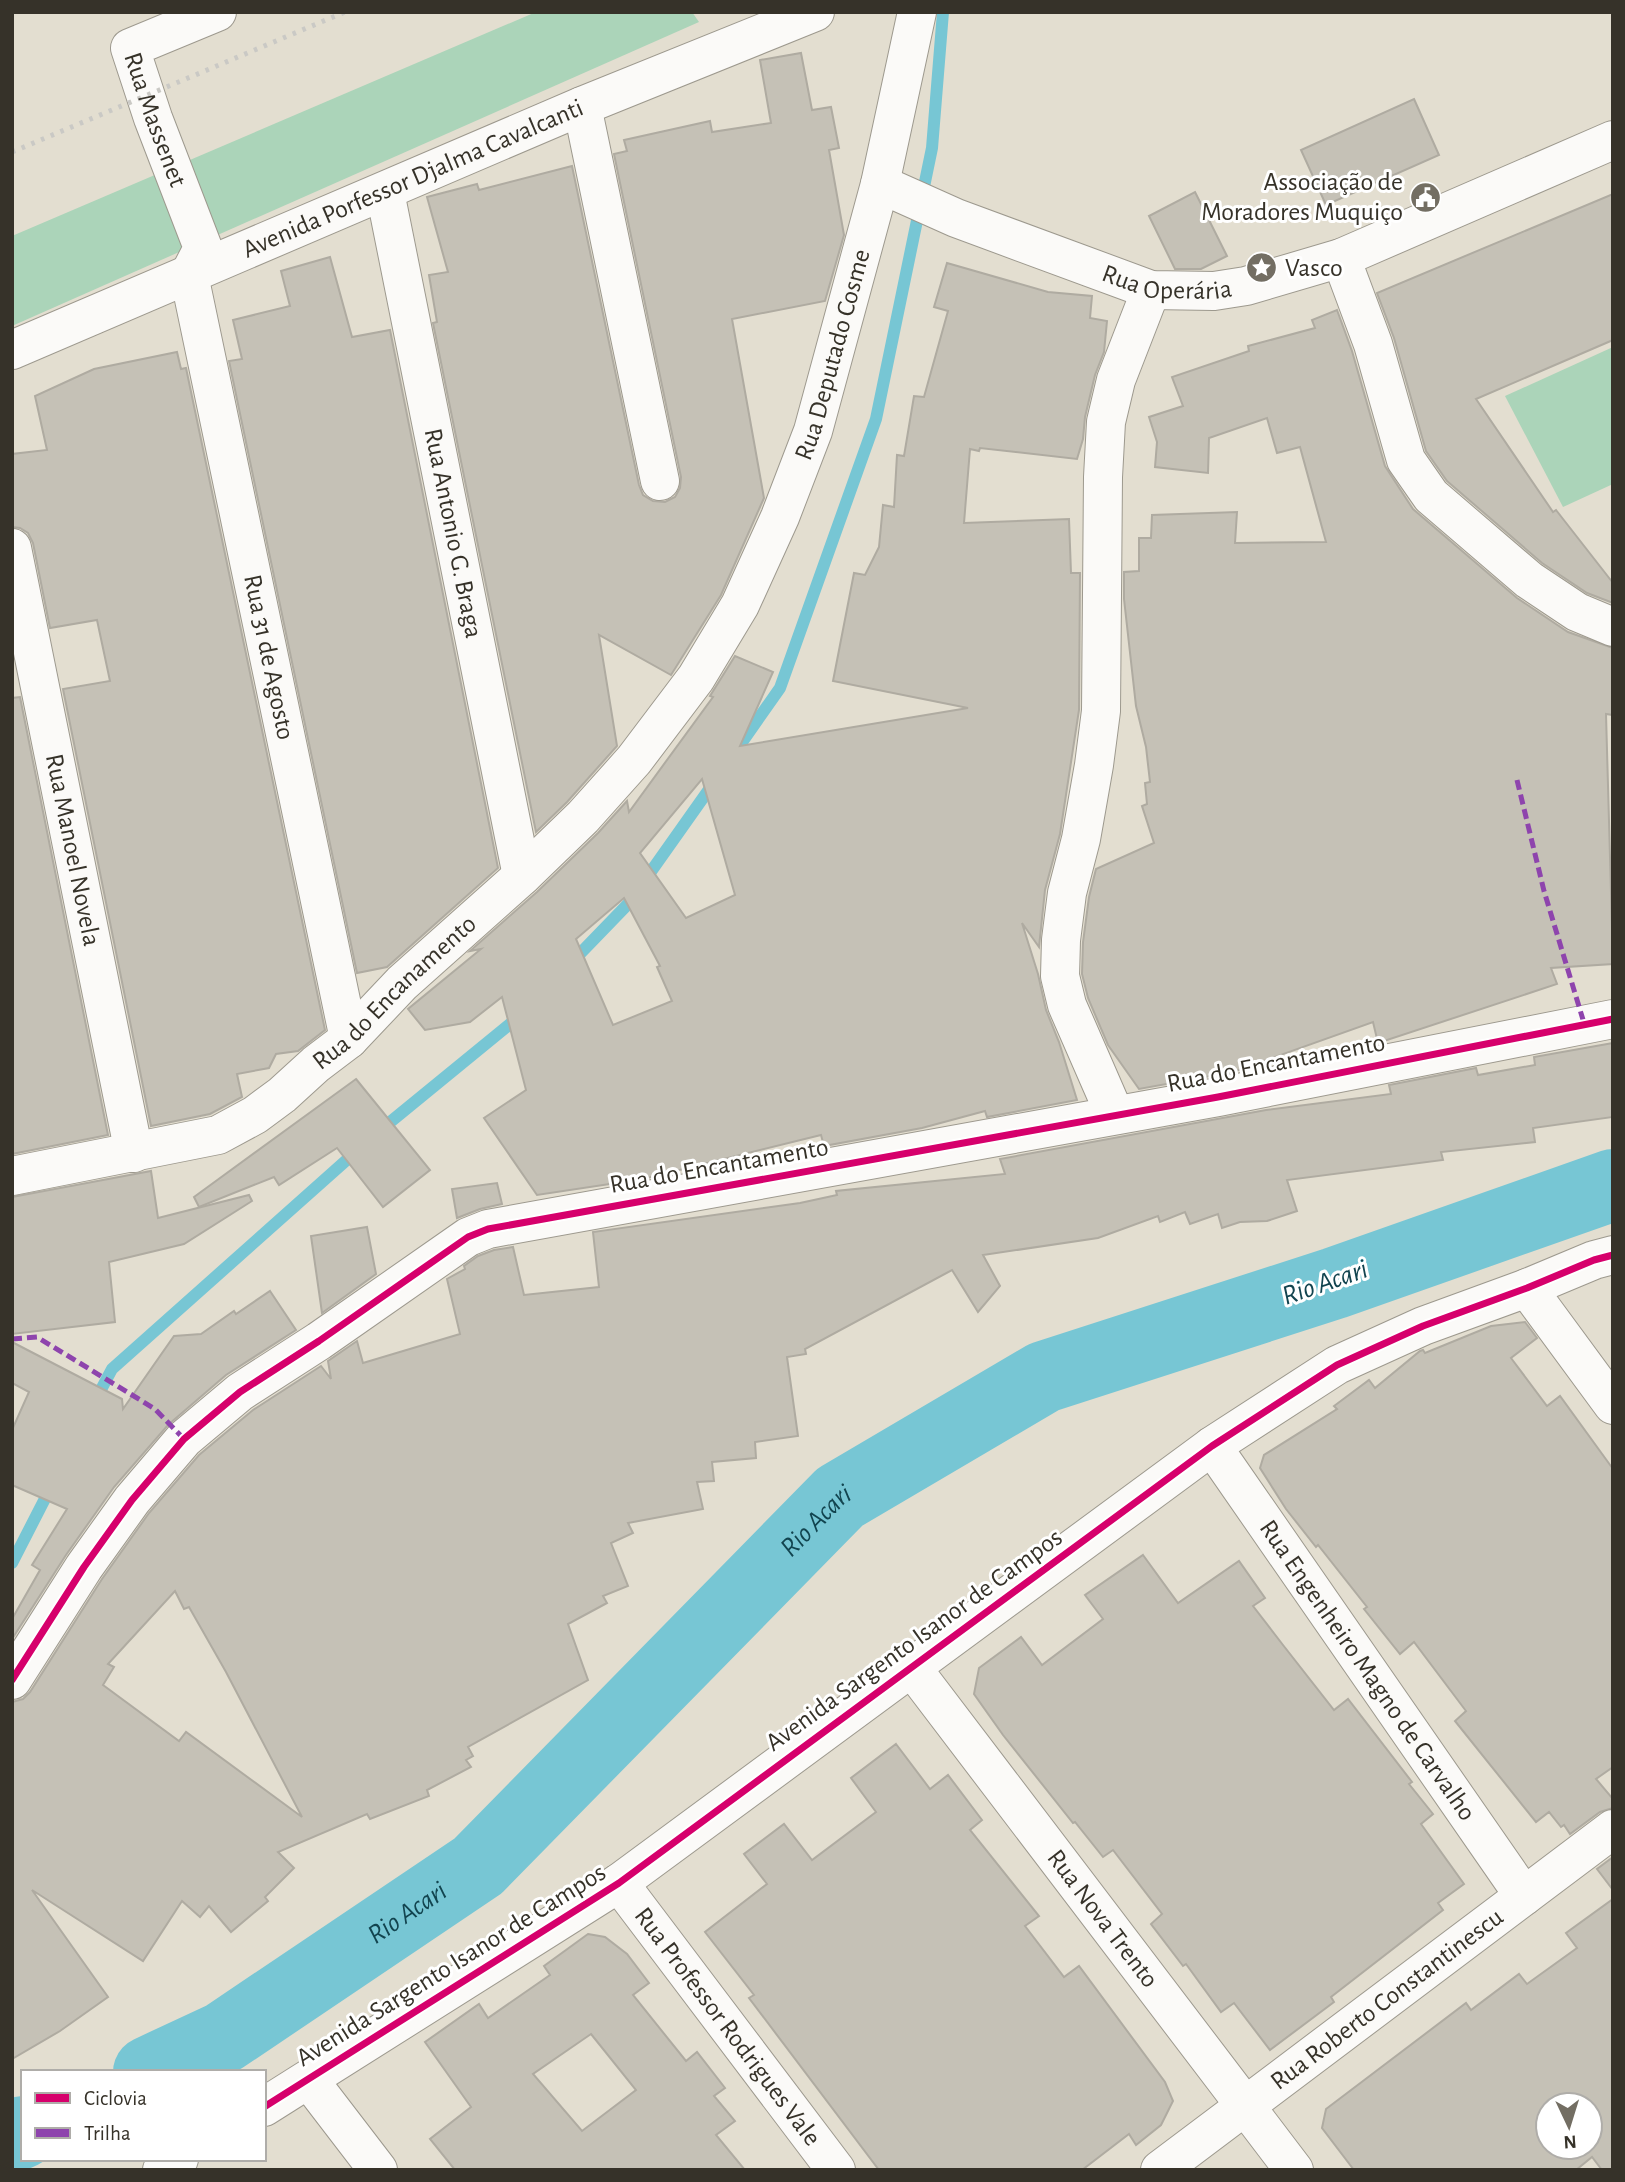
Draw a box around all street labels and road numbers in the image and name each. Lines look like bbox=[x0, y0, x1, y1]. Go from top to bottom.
street label: Rua Massenet bbox=[119, 49, 191, 190]
street label: Avenida Porfessor Djalma Cavalcanti bbox=[239, 94, 587, 263]
street label: Rua Deputado Cosme bbox=[790, 246, 875, 464]
street label: Rua Operária bbox=[1099, 260, 1234, 304]
street label: Rua Antonio G. Braga bbox=[420, 426, 487, 640]
street label: Rua 31 de Agosto bbox=[239, 572, 299, 742]
street label: Rua Manoel Novela bbox=[41, 752, 105, 948]
street label: Rua do Encanamento bbox=[308, 910, 481, 1075]
street label: Rua do Encantamento bbox=[1165, 1029, 1387, 1097]
street label: Rua do Encantamento bbox=[608, 1134, 830, 1198]
street label: Rua Engenheiro Magno de Carvalho bbox=[1255, 1515, 1481, 1825]
street label: Avenida Sargento Isanor de Campos bbox=[761, 1524, 1067, 1756]
street label: Rua Nova Trento bbox=[1042, 1845, 1163, 1992]
street label: Avenida Sargento Isanor de Campos bbox=[292, 1859, 610, 2071]
street label: Rua Professor Rodrigues Vale bbox=[629, 1903, 826, 2151]
street label: Rua Roberto Constantinescu bbox=[1266, 1904, 1508, 2095]

